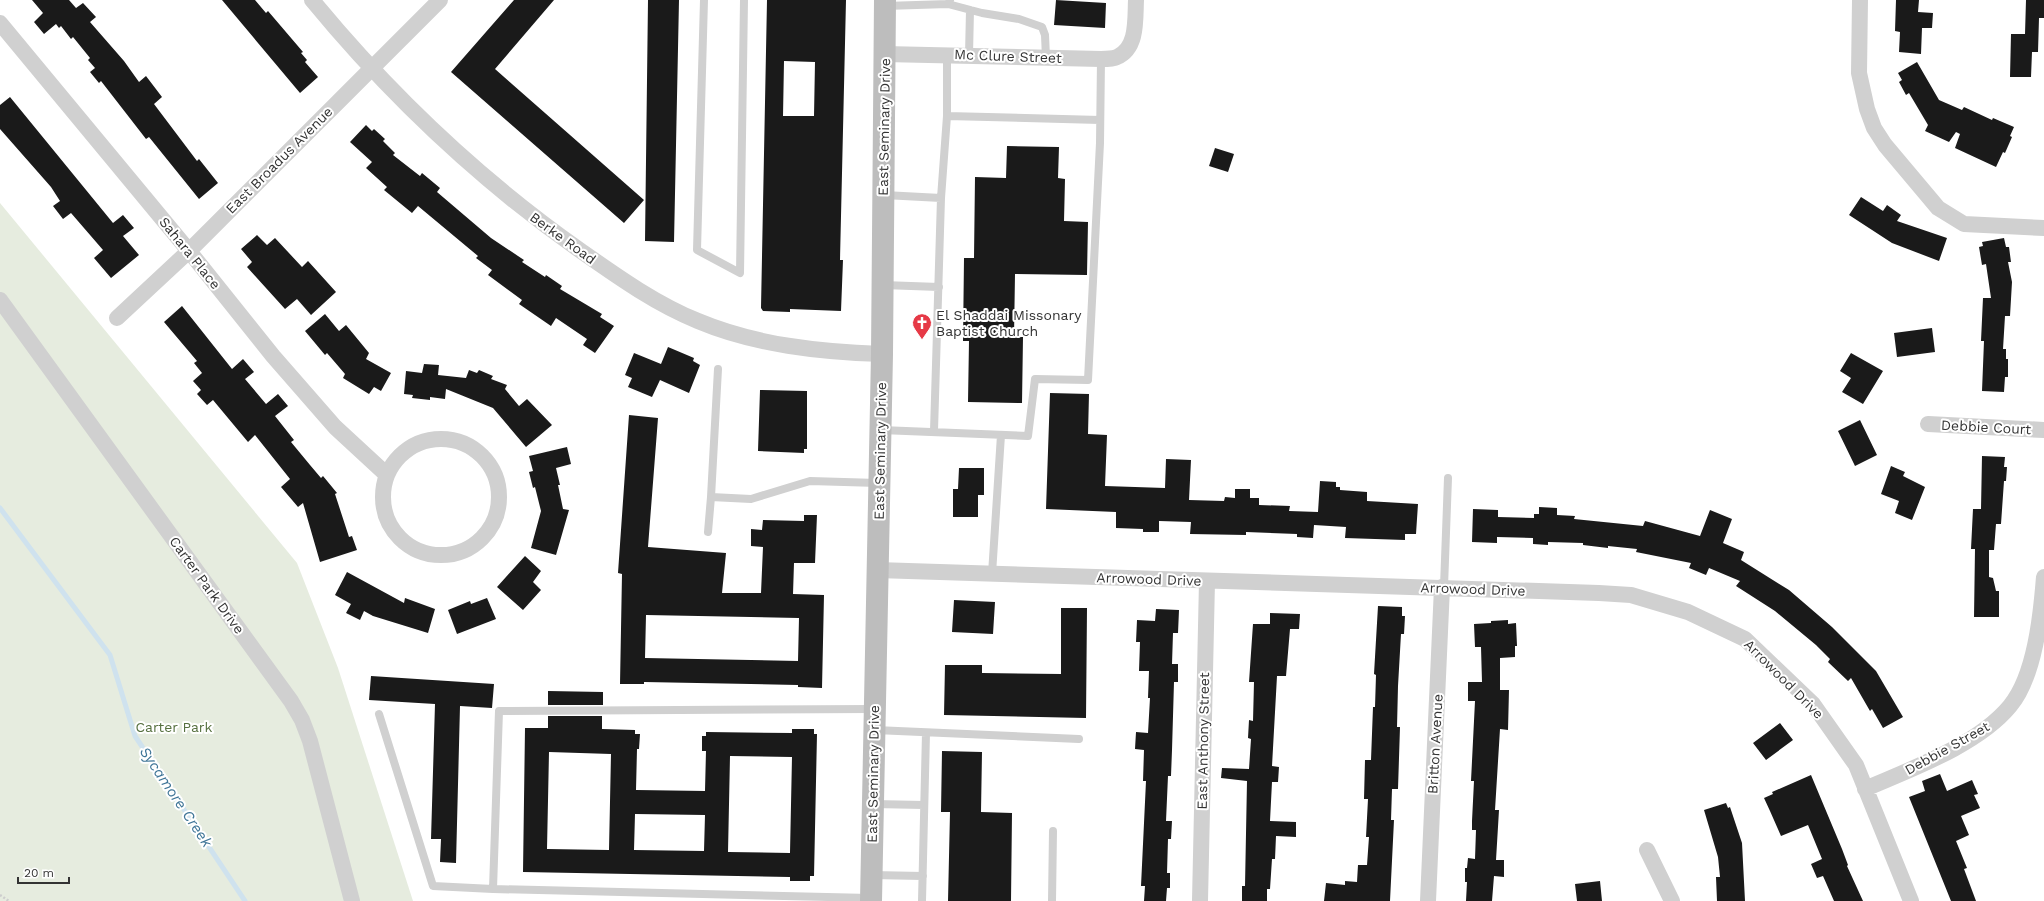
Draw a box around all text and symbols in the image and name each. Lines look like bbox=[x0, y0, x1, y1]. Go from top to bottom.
street label: Mc Clure Street bbox=[954, 46, 1062, 66]
street label: East Seminary Drive bbox=[875, 58, 893, 196]
street label: East Broadus Avenue bbox=[222, 103, 336, 217]
street label: Berke Road bbox=[527, 209, 599, 267]
street label: Sahara Place bbox=[156, 214, 224, 292]
place label: El Shaddai Missonary Baptist Church bbox=[936, 307, 1082, 339]
church icon: El Shaddai Missonary Baptist Church bbox=[911, 312, 933, 340]
street label: East Seminary Drive bbox=[871, 382, 889, 520]
street label: Debbie Court bbox=[1941, 417, 2032, 437]
street label: Carter Park Drive bbox=[166, 533, 248, 637]
street label: Arrowood Drive bbox=[1096, 569, 1202, 589]
street label: Arrowood Drive bbox=[1420, 579, 1526, 599]
street label: Arrowood Drive bbox=[1741, 636, 1827, 722]
street label: East Anthony Street bbox=[1194, 672, 1212, 810]
street label: Britton Avenue bbox=[1424, 694, 1446, 794]
street label: East Seminary Drive bbox=[864, 705, 882, 843]
street label: Debbie Street bbox=[1902, 718, 1992, 778]
park label: Carter Park bbox=[135, 719, 213, 735]
water label: Sycamore Creek bbox=[136, 743, 217, 851]
scale bar bbox=[18, 859, 69, 885]
text: 20 m bbox=[24, 866, 54, 880]

